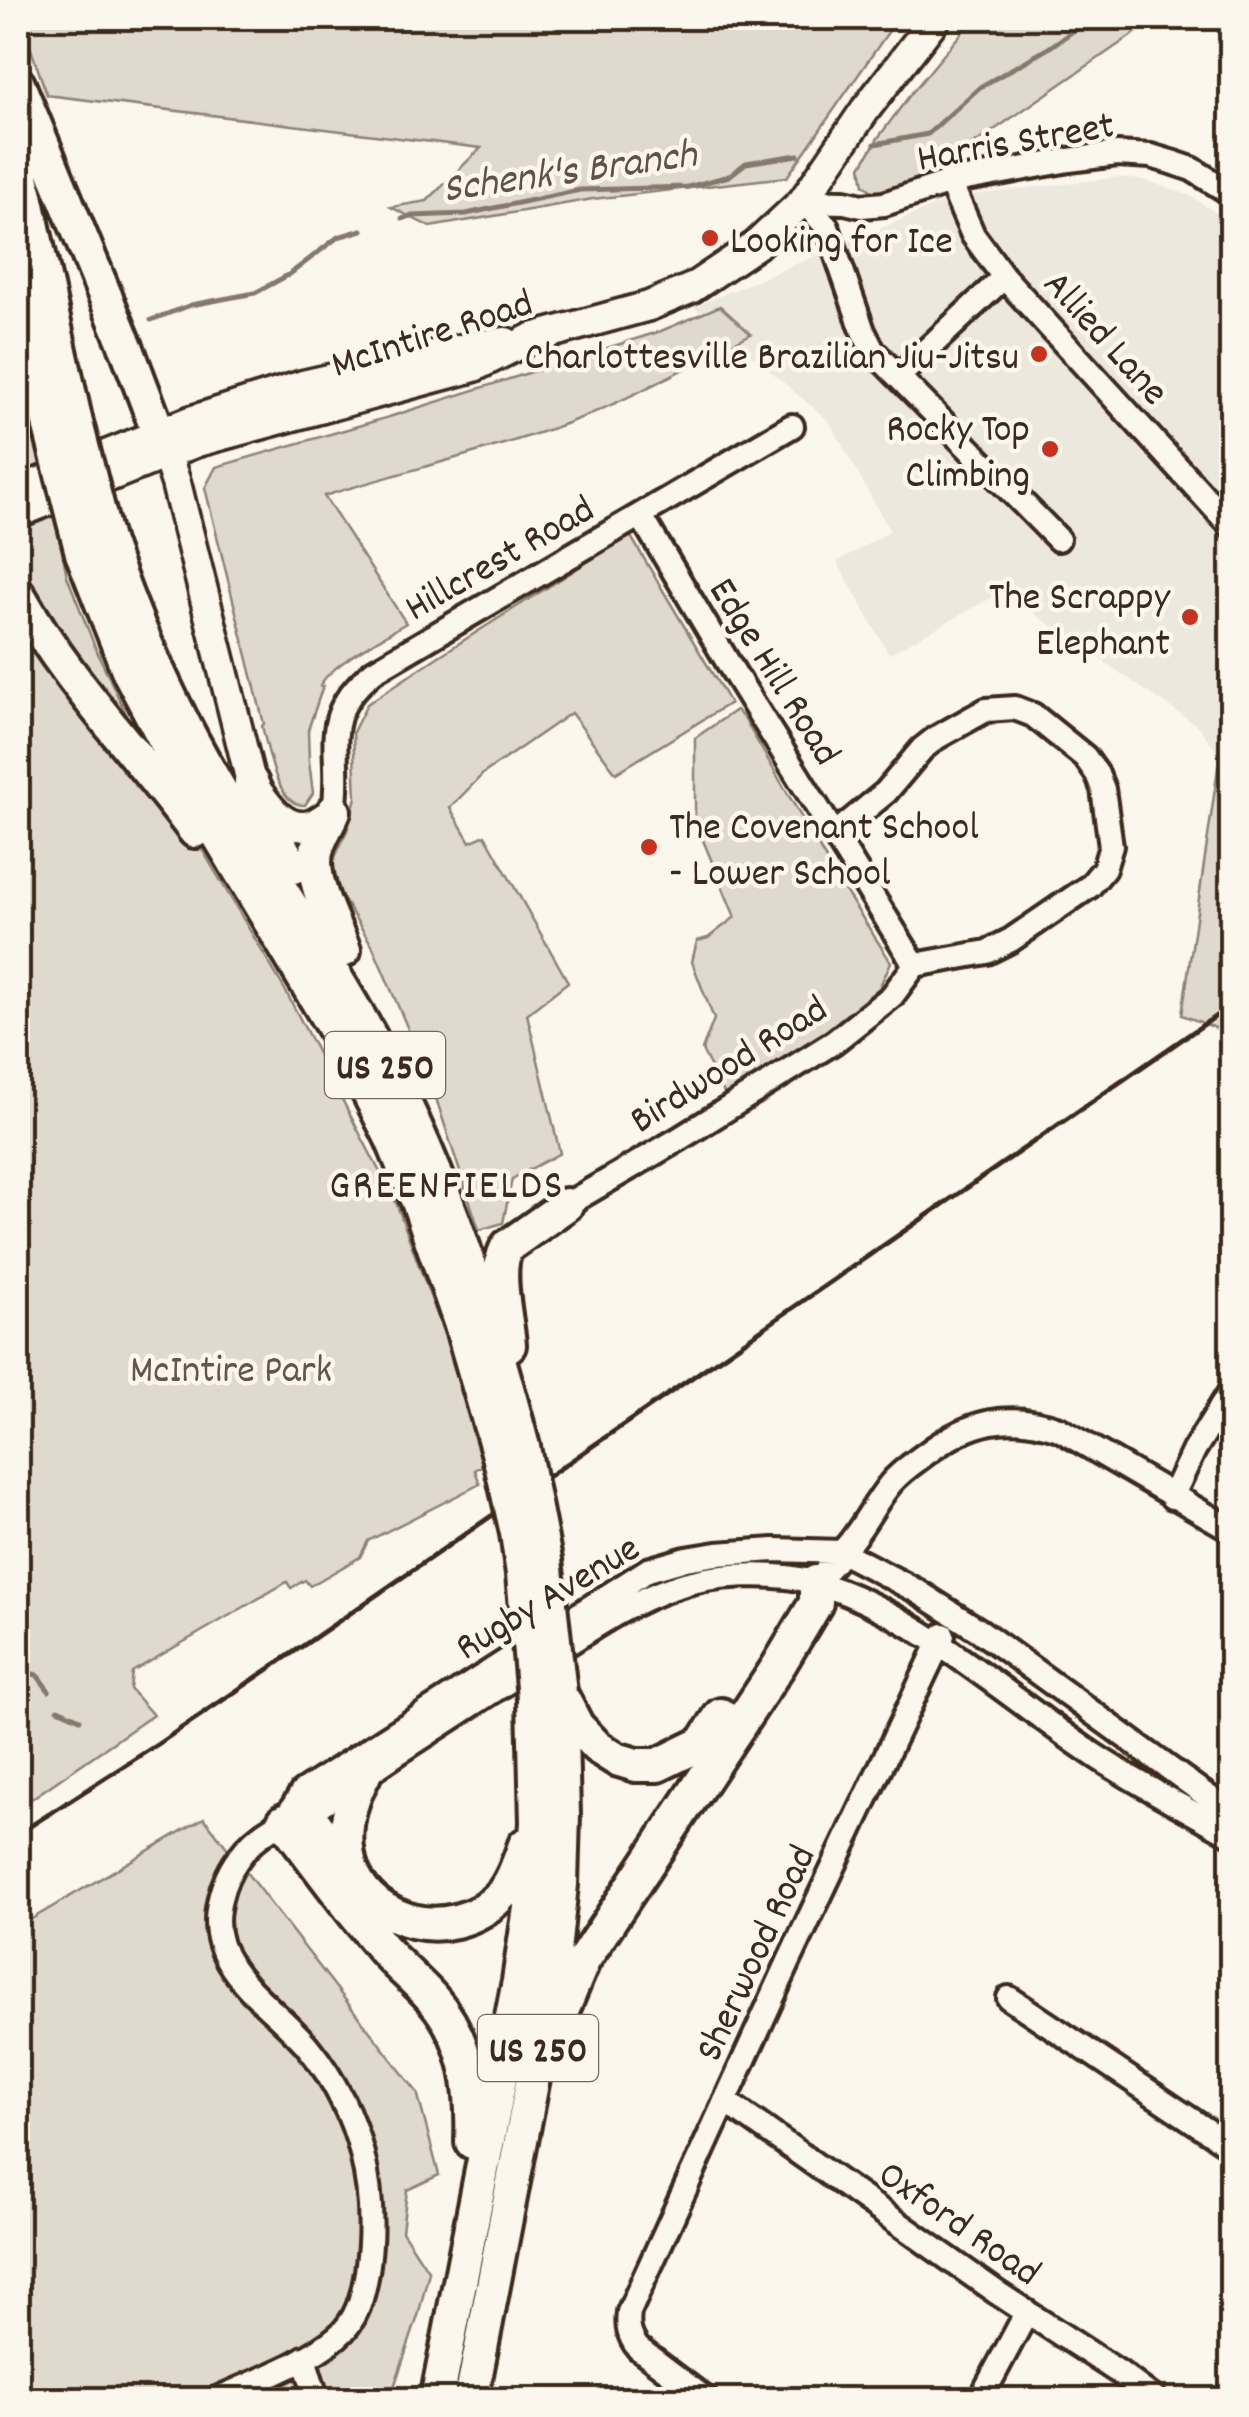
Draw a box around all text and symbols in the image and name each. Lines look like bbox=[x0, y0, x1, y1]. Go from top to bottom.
street label: Harris Street bbox=[913, 100, 1119, 191]
water label: Schenk's Branch bbox=[439, 127, 703, 222]
place label: Looking for Ice bbox=[730, 216, 953, 273]
marker: Looking for Ice bbox=[699, 227, 721, 249]
street label: Allied Lane bbox=[1027, 260, 1180, 421]
street label: McIntire Road bbox=[325, 278, 541, 397]
place label: Charlottesville Brazilian Jiu-Jitsu bbox=[524, 332, 1019, 389]
marker: Charlottesville Brazilian Jiu-Jitsu bbox=[1028, 343, 1050, 365]
place label: Rocky Top Climbing bbox=[886, 404, 1030, 507]
marker: Rocky Top Climbing bbox=[1039, 438, 1061, 460]
street label: Hillcrest Road bbox=[396, 484, 607, 639]
street label: Edge Hill Road bbox=[691, 568, 852, 778]
place label: The Scrappy Elephant bbox=[989, 572, 1171, 675]
marker: The Scrappy Elephant bbox=[1179, 606, 1201, 628]
place label: The Covenant School - Lower School bbox=[669, 802, 979, 905]
marker: The Covenant School - Lower School bbox=[638, 836, 660, 858]
street label: Birdwood Road bbox=[620, 984, 841, 1151]
road number: US 250 bbox=[325, 1032, 445, 1098]
district label: GREENFIELDS bbox=[329, 1159, 565, 1219]
park label: McIntire Park bbox=[130, 1345, 332, 1402]
street label: Rugby Avenue bbox=[446, 1523, 652, 1678]
street label: Sherwood Road bbox=[684, 1837, 834, 2072]
road number: US 250 bbox=[478, 2015, 598, 2081]
street label: Oxford Road bbox=[864, 2149, 1050, 2303]

